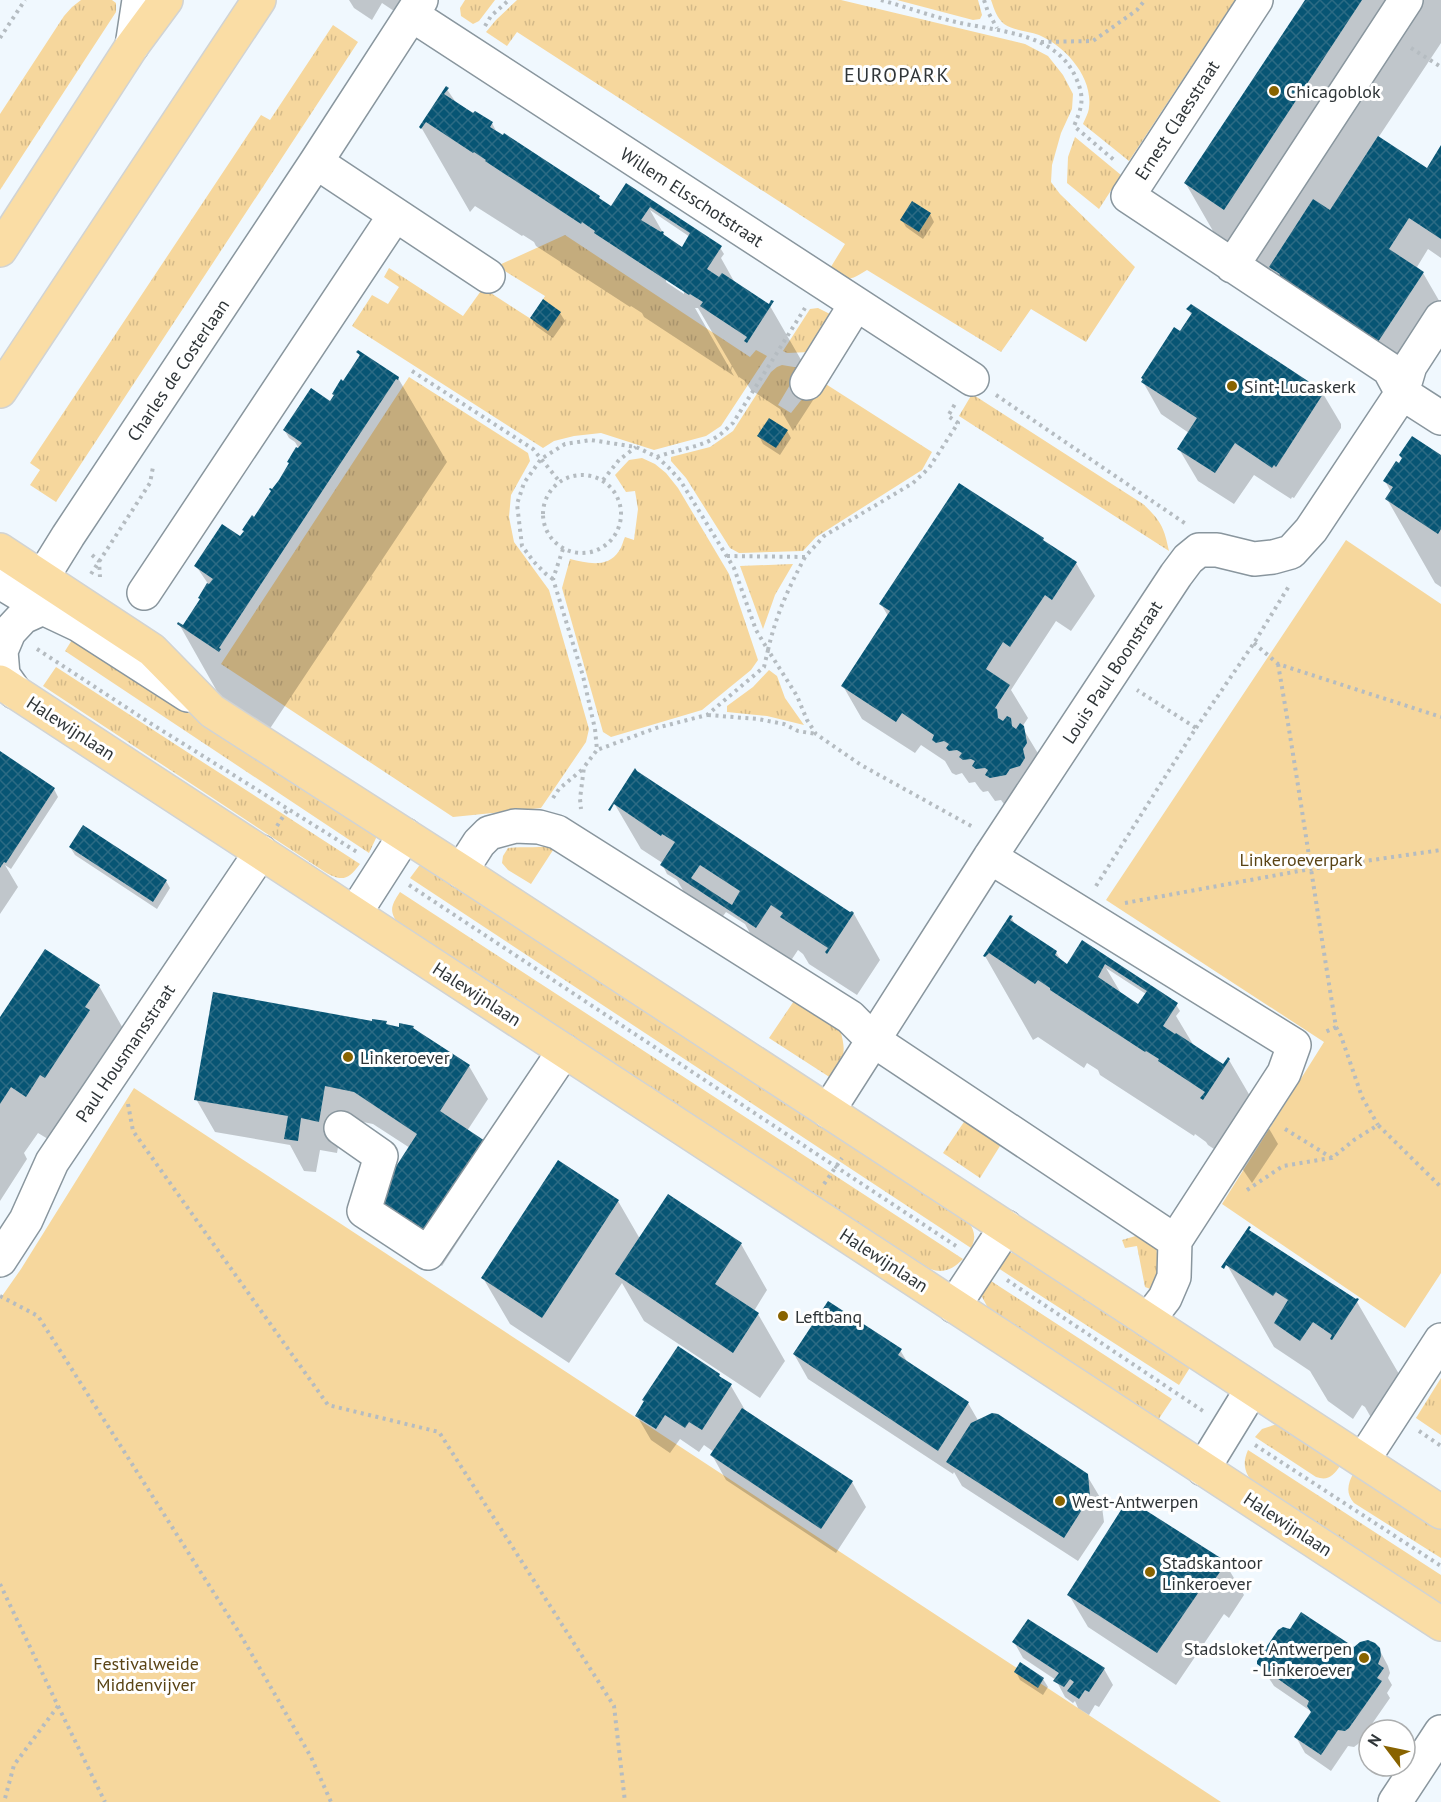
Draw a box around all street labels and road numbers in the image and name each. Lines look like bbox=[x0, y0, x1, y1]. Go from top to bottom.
street label: Ernest Claesstraat bbox=[1130, 56, 1224, 184]
street label: Willem Elsschotstraat bbox=[616, 142, 768, 252]
street label: Charles de Costerlaan bbox=[122, 295, 234, 445]
street label: Louis Paul Boonstraat bbox=[1057, 596, 1167, 748]
street label: Halewijnlaan bbox=[22, 691, 120, 765]
street label: Halewijnlaan bbox=[428, 957, 526, 1031]
street label: Paul Housmansstraat bbox=[70, 979, 180, 1127]
street label: Halewijnlaan bbox=[835, 1223, 933, 1297]
street label: Halewijnlaan bbox=[1239, 1487, 1337, 1561]

